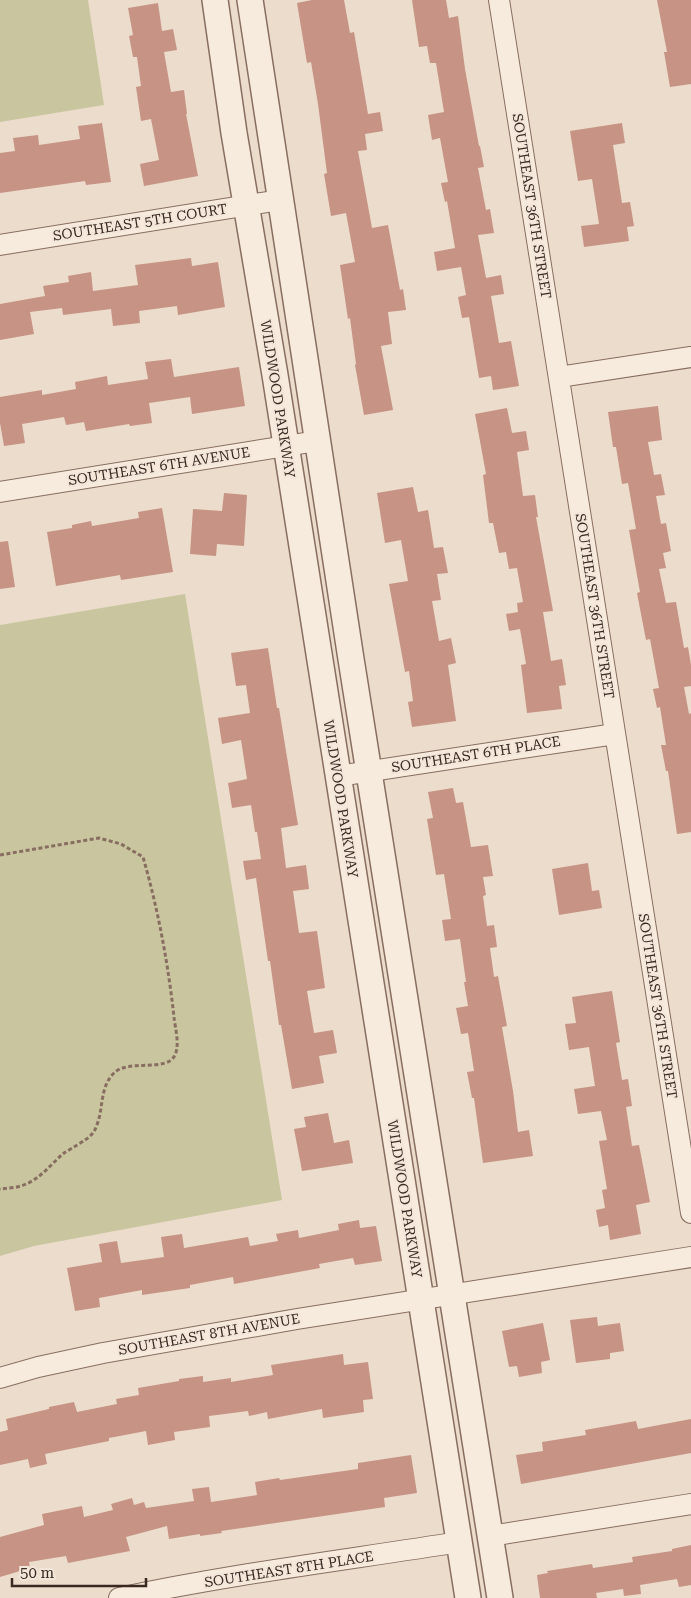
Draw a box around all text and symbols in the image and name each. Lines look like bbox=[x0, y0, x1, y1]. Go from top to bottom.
street label: SOUTHEAST 36TH STREET bbox=[509, 112, 555, 300]
street label: SOUTHEAST 5TH COURT bbox=[52, 200, 228, 244]
street label: WILDWOOD PARKWAY bbox=[258, 319, 298, 480]
street label: SOUTHEAST 6TH AVENUE bbox=[67, 444, 251, 488]
street label: SOUTHEAST 36TH STREET bbox=[572, 512, 618, 700]
street label: WILDWOOD PARKWAY bbox=[321, 719, 361, 880]
street label: SOUTHEAST 6TH PLACE bbox=[390, 733, 562, 775]
street label: SOUTHEAST 36TH STREET bbox=[635, 912, 681, 1100]
street label: WILDWOOD PARKWAY bbox=[385, 1119, 425, 1280]
street label: SOUTHEAST 8TH AVENUE bbox=[117, 1310, 301, 1358]
street label: SOUTHEAST 8TH PLACE bbox=[203, 1548, 375, 1590]
scale bar bbox=[12, 1556, 146, 1588]
text: 50 m bbox=[20, 1564, 55, 1582]

